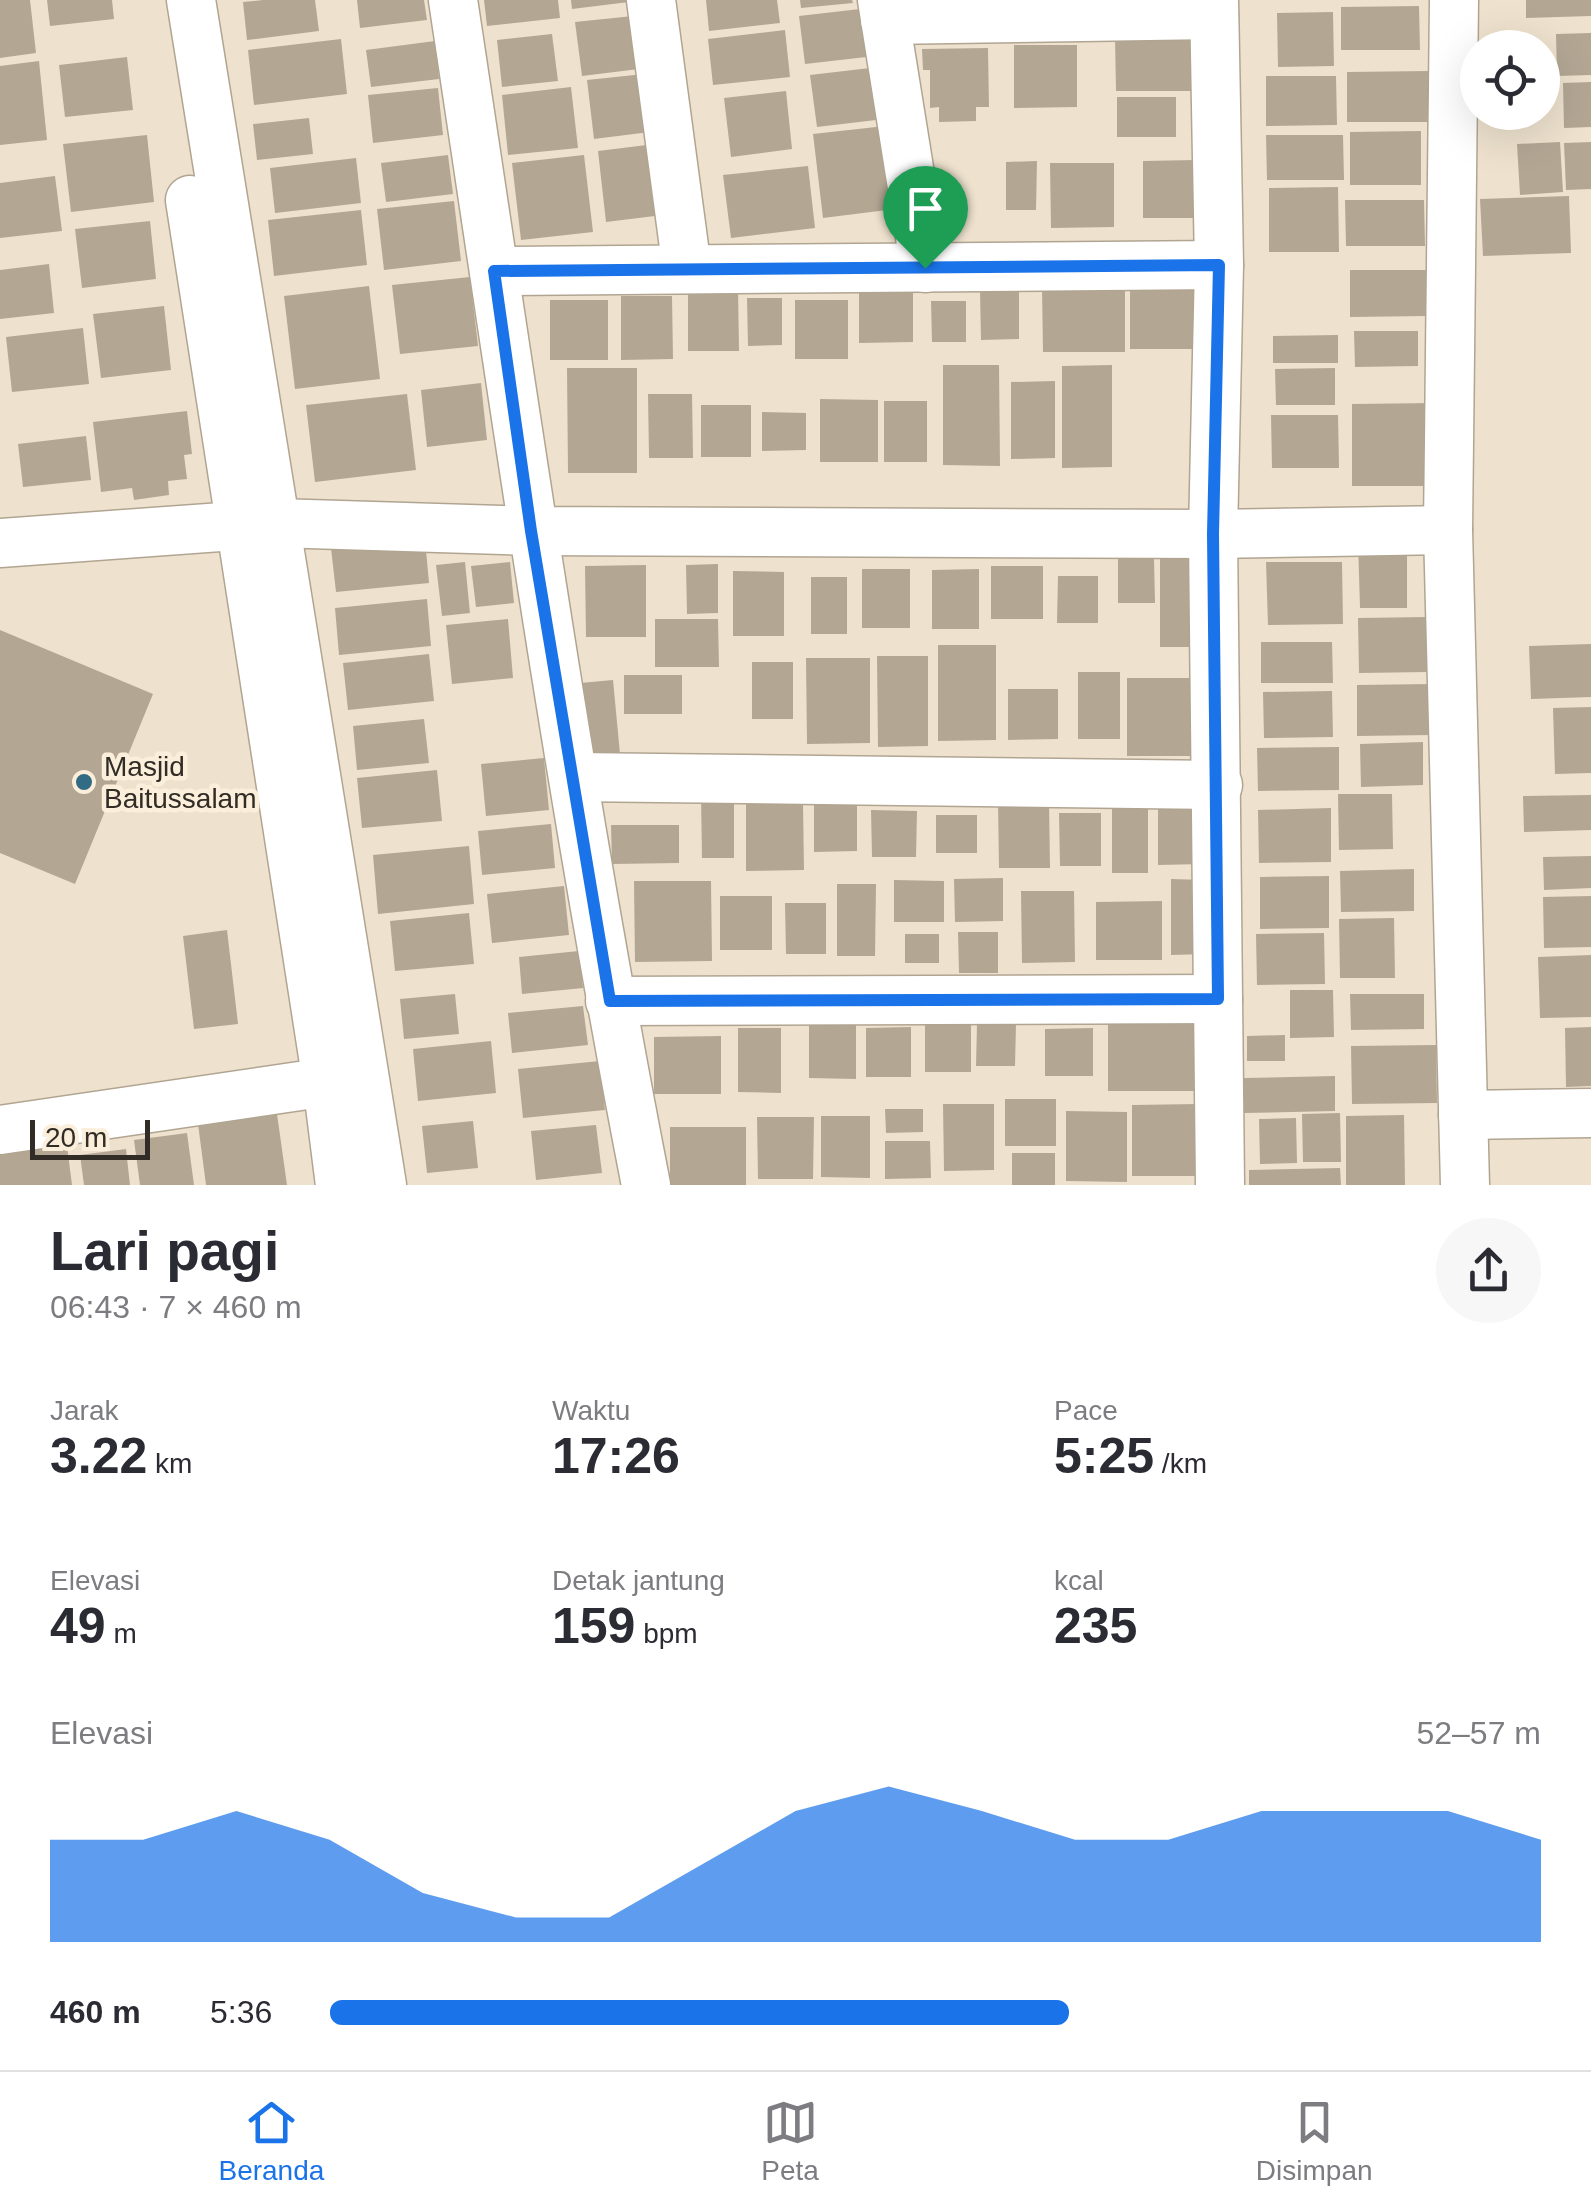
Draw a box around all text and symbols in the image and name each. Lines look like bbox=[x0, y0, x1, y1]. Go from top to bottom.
map controls bbox=[1460, 30, 1560, 130]
button: locate bbox=[1460, 30, 1560, 130]
pin bbox=[883, 166, 968, 269]
icon: arrive bbox=[898, 181, 953, 236]
place label: Masjid Baitussalam bbox=[104, 751, 257, 814]
marker: Masjid Baitussalam bbox=[73, 771, 95, 793]
scale bar bbox=[30, 1115, 150, 1160]
text: 20 m bbox=[45, 1122, 107, 1153]
button: share bbox=[1436, 1218, 1541, 1323]
text: Lari pagi bbox=[50, 1220, 279, 1282]
text: 06:43 · 7 × 460 m bbox=[50, 1289, 302, 1325]
text: Jarak bbox=[50, 1395, 118, 1426]
text: Waktu bbox=[552, 1395, 630, 1426]
text: Pace bbox=[1054, 1395, 1118, 1426]
text: 3.22 bbox=[50, 1428, 147, 1484]
text: 17:26 bbox=[552, 1428, 680, 1484]
text: 5:25 bbox=[1054, 1428, 1154, 1484]
text: km bbox=[147, 1448, 192, 1479]
text: /km bbox=[1154, 1448, 1207, 1479]
text: Elevasi bbox=[50, 1565, 140, 1596]
text: Detak jantung bbox=[552, 1565, 725, 1596]
text: kcal bbox=[1054, 1565, 1104, 1596]
text: 49 bbox=[50, 1598, 106, 1654]
text: 159 bbox=[552, 1598, 635, 1654]
text: 235 bbox=[1054, 1598, 1137, 1654]
text: m bbox=[106, 1618, 137, 1649]
text: bpm bbox=[635, 1618, 698, 1649]
text: Elevasi bbox=[50, 1715, 153, 1751]
text: 52–57 m bbox=[1416, 1715, 1541, 1751]
text: 460 m bbox=[50, 1994, 141, 2030]
text: 5:36 bbox=[210, 1994, 272, 2030]
tab: Beranda bbox=[218, 2095, 324, 2187]
tab: Peta bbox=[761, 2095, 819, 2187]
tab: Disimpan bbox=[1256, 2095, 1373, 2187]

